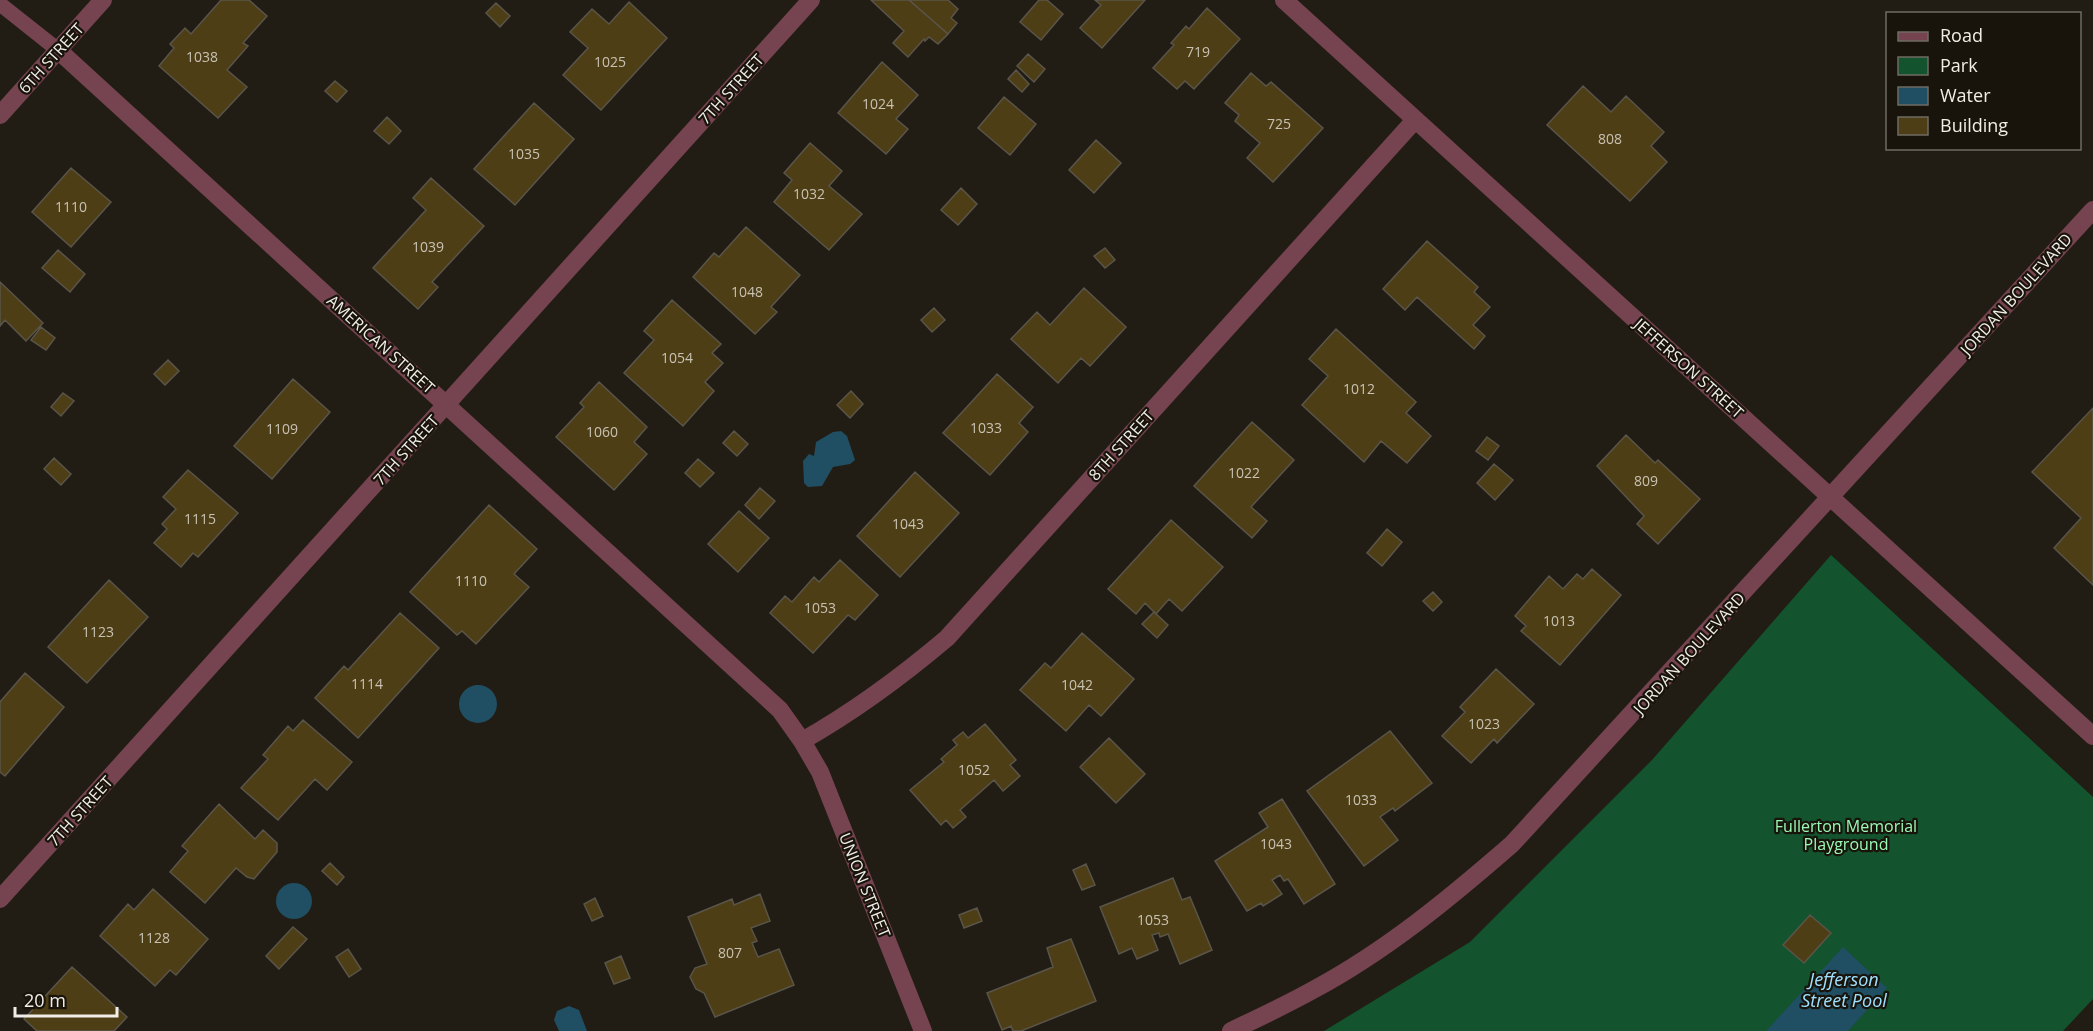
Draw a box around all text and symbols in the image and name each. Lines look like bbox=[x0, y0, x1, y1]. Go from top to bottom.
legend bbox=[1886, 12, 2081, 150]
street label: 6TH STREET bbox=[13, 18, 89, 98]
text: Road bbox=[1940, 23, 1983, 47]
house number: 719 bbox=[1186, 42, 1210, 61]
house number: 1038 bbox=[186, 47, 218, 66]
street label: 7TH STREET bbox=[693, 49, 769, 129]
house number: 1025 bbox=[594, 52, 626, 71]
text: Park bbox=[1940, 53, 1978, 77]
text: Water bbox=[1940, 83, 1991, 107]
house number: 1024 bbox=[862, 94, 894, 113]
text: Building bbox=[1940, 113, 2008, 137]
house number: 725 bbox=[1267, 114, 1291, 133]
house number: 808 bbox=[1598, 129, 1622, 148]
house number: 1035 bbox=[508, 144, 540, 163]
house number: 1032 bbox=[793, 184, 825, 203]
house number: 1110 bbox=[55, 197, 87, 216]
street label: JORDAN BOULEVARD bbox=[1954, 228, 2077, 361]
house number: 1039 bbox=[412, 237, 444, 256]
house number: 1048 bbox=[731, 282, 763, 301]
street label: AMERICAN STREET bbox=[322, 290, 440, 399]
street label: JEFFERSON STREET bbox=[1628, 312, 1748, 423]
house number: 1054 bbox=[661, 348, 693, 367]
house number: 1012 bbox=[1343, 379, 1375, 398]
street label: 8TH STREET bbox=[1083, 405, 1159, 485]
street label: 7TH STREET bbox=[368, 410, 444, 490]
house number: 1033 bbox=[970, 418, 1002, 437]
house number: 1109 bbox=[266, 419, 298, 438]
house number: 1060 bbox=[586, 422, 618, 441]
house number: 1022 bbox=[1228, 463, 1260, 482]
house number: 809 bbox=[1634, 471, 1658, 490]
house number: 1115 bbox=[184, 509, 216, 528]
house number: 1043 bbox=[892, 514, 924, 533]
house number: 1110 bbox=[455, 571, 487, 590]
street label: JORDAN BOULEVARD bbox=[1627, 587, 1750, 720]
house number: 1053 bbox=[804, 598, 836, 617]
house number: 1013 bbox=[1543, 611, 1575, 630]
house number: 1123 bbox=[82, 622, 114, 641]
house number: 1114 bbox=[351, 674, 383, 693]
house number: 1042 bbox=[1061, 675, 1093, 694]
house number: 1023 bbox=[1468, 714, 1500, 733]
house number: 1052 bbox=[958, 760, 990, 779]
street label: 7TH STREET bbox=[42, 771, 118, 851]
house number: 1033 bbox=[1345, 790, 1377, 809]
park label: Fullerton Memorial Playground bbox=[1775, 815, 1917, 855]
street label: UNION STREET bbox=[834, 829, 896, 941]
house number: 1043 bbox=[1260, 834, 1292, 853]
house number: 1053 bbox=[1137, 910, 1169, 929]
house number: 1128 bbox=[138, 928, 170, 947]
house number: 807 bbox=[718, 943, 742, 962]
water label: Jefferson Street Pool bbox=[1801, 967, 1887, 1012]
scale bar bbox=[15, 980, 117, 1018]
text: 20 m bbox=[24, 988, 66, 1012]

